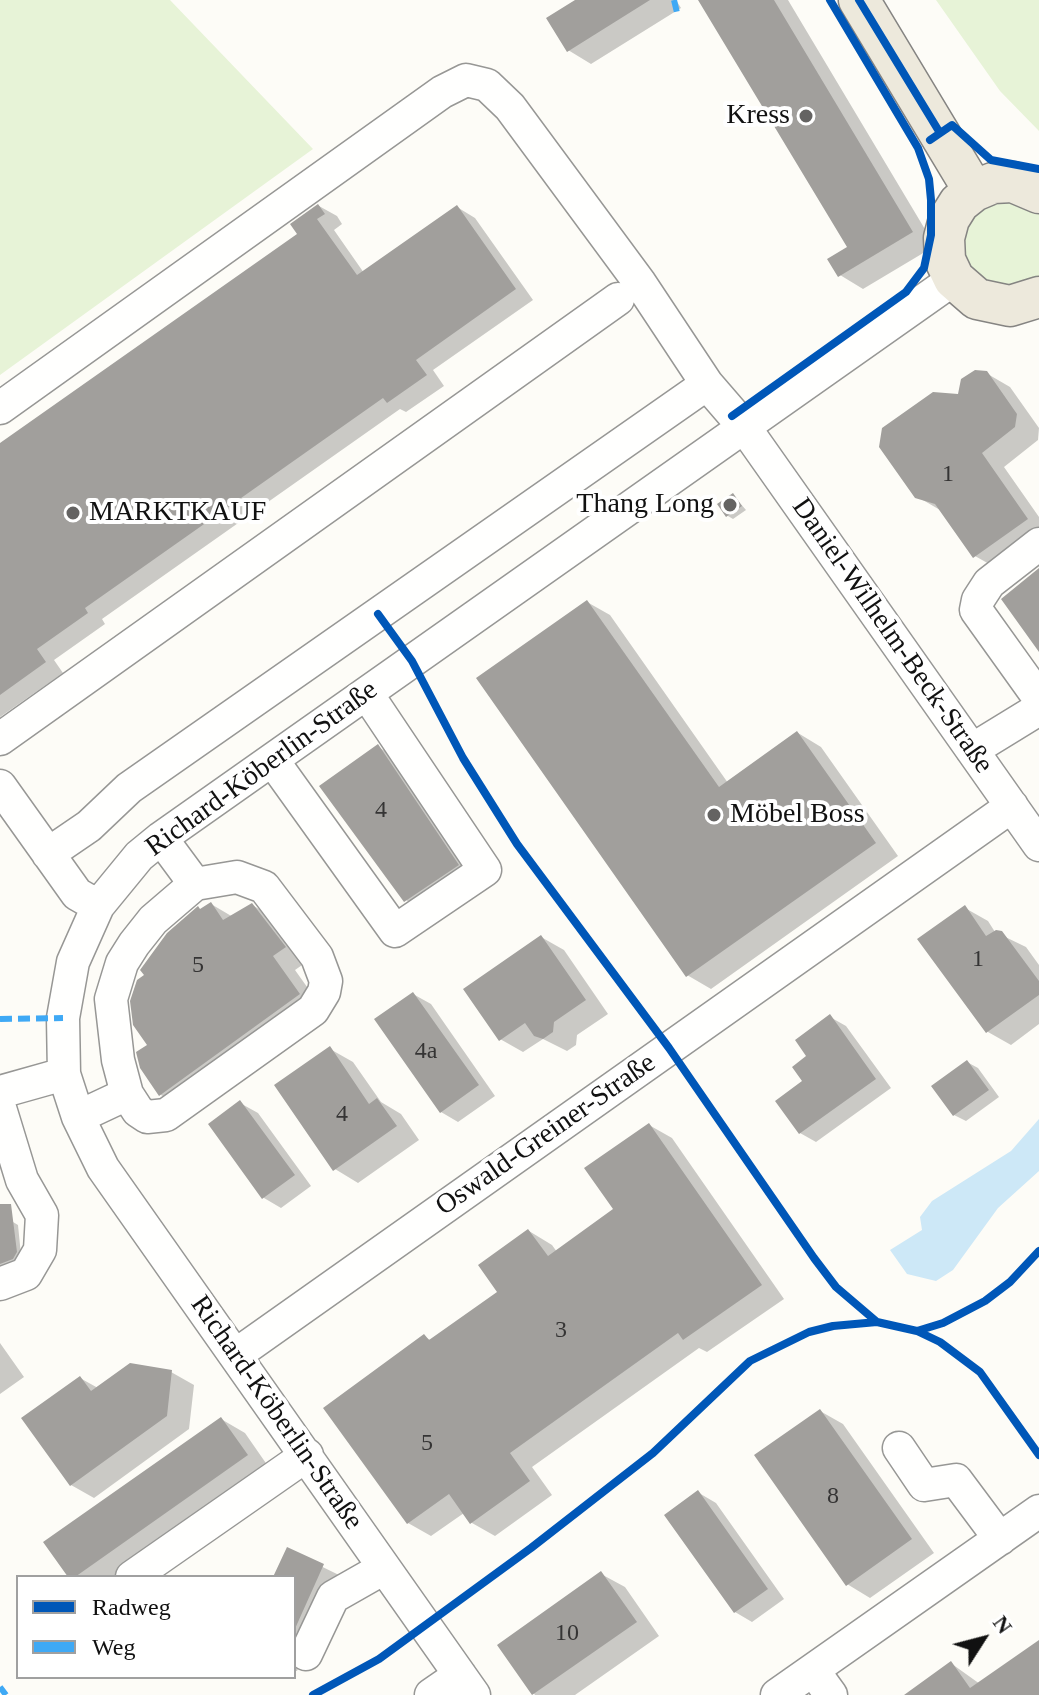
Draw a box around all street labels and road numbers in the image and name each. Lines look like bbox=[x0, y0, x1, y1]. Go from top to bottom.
street label: Daniel-Wilhelm-Beck-Straße bbox=[784, 492, 1000, 780]
street label: Richard-Köberlin-Straße bbox=[140, 674, 384, 864]
street label: Oswald-Greiner-Straße bbox=[430, 1046, 662, 1224]
street label: Richard-Köberlin-Straße bbox=[182, 1289, 370, 1537]

